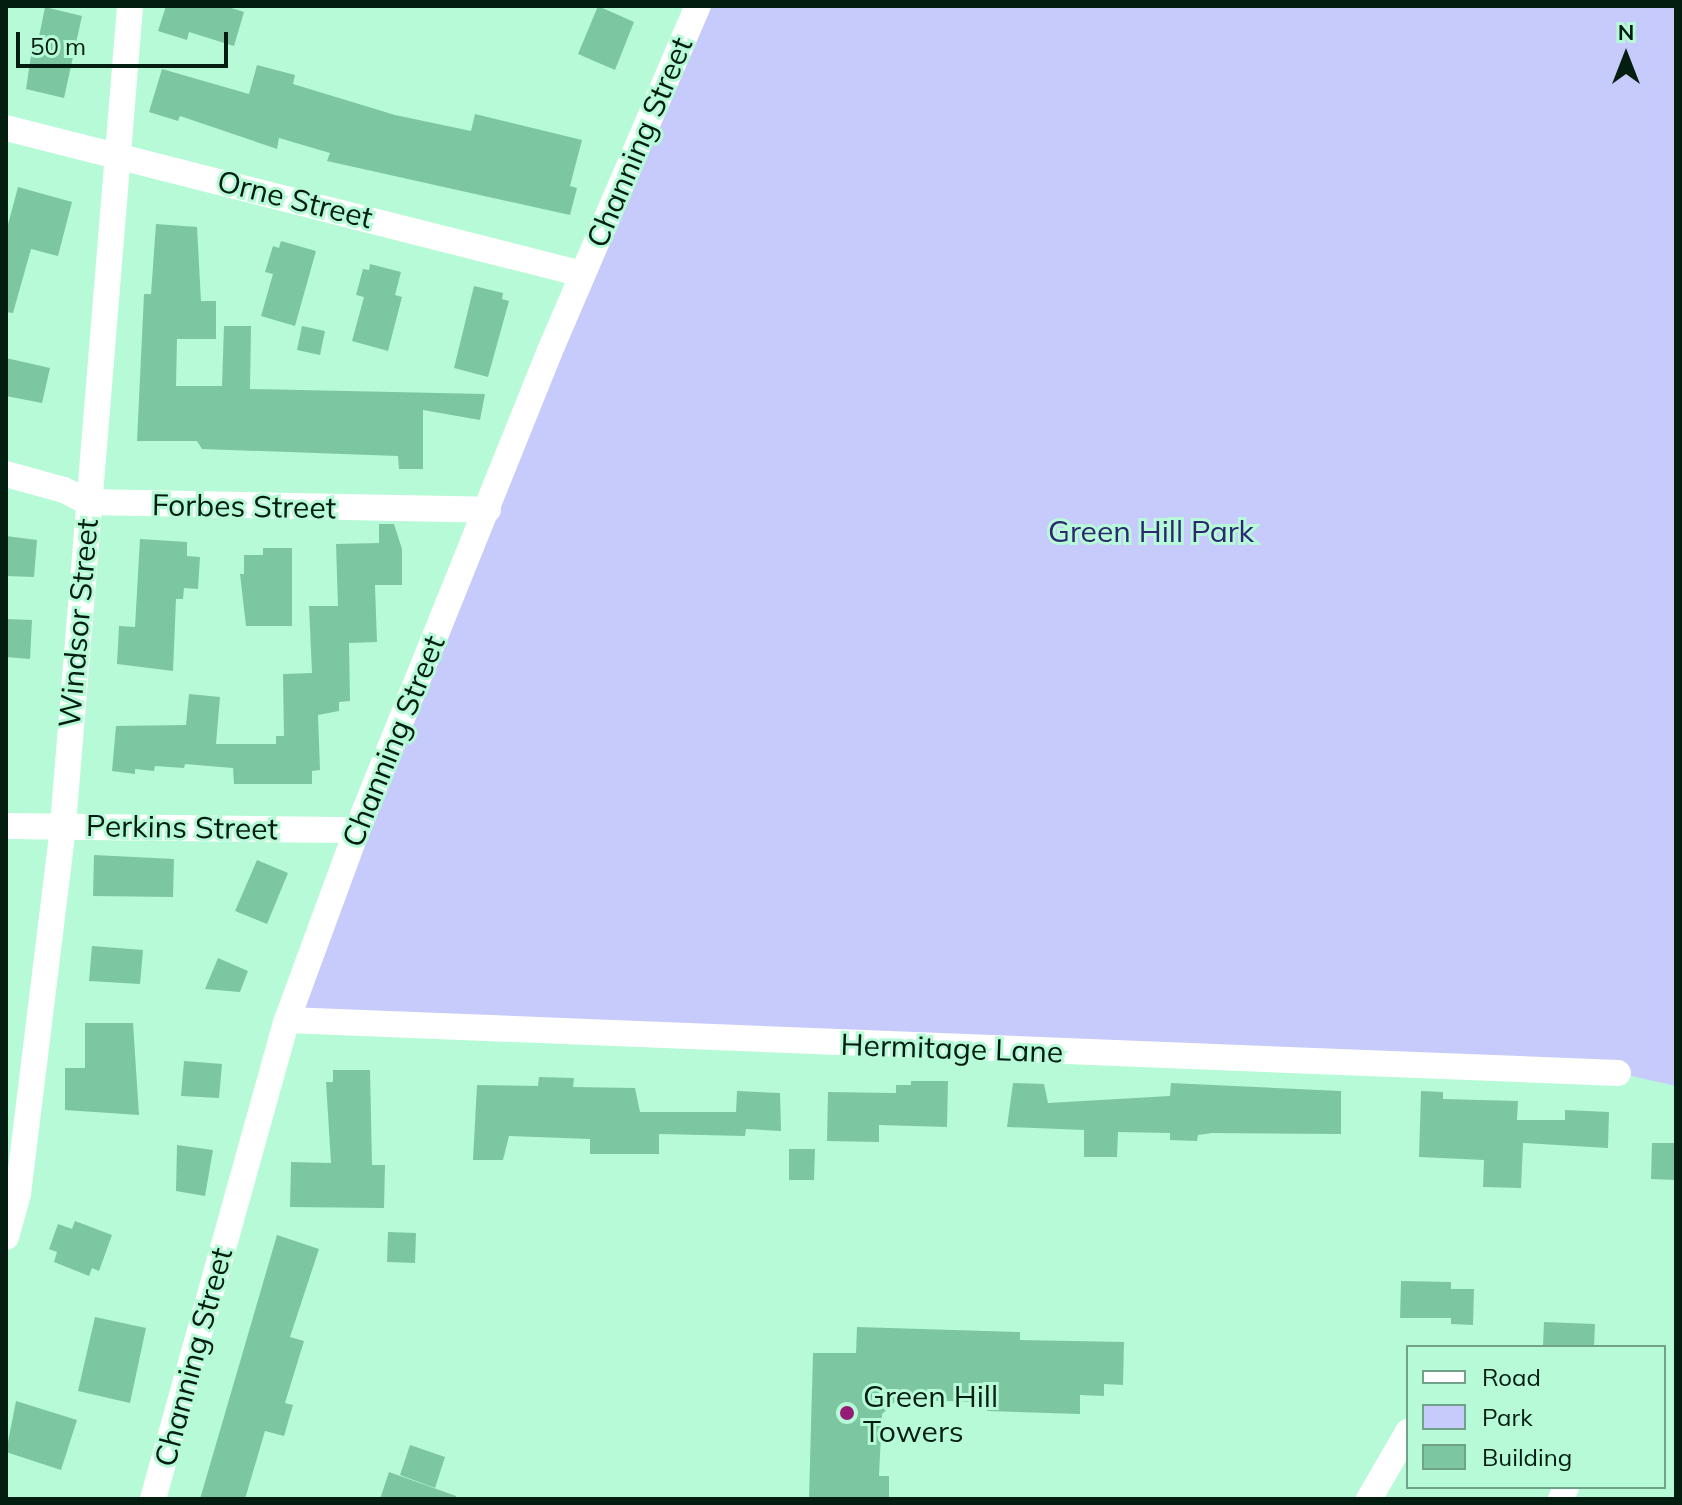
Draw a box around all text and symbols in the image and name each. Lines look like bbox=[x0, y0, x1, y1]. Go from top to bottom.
scale bar bbox=[20, 16, 232, 66]
north arrow bbox=[1586, 16, 1666, 96]
text: N bbox=[1618, 18, 1634, 46]
text: 50 m bbox=[30, 31, 86, 61]
street label: Channing Street bbox=[579, 31, 699, 253]
street label: Orne Street bbox=[214, 162, 376, 236]
street label: Forbes Street bbox=[152, 486, 336, 526]
park label: Green Hill Park bbox=[1048, 513, 1254, 549]
street label: Windsor Street bbox=[51, 517, 105, 729]
street label: Channing Street bbox=[334, 630, 452, 852]
street label: Perkins Street bbox=[86, 807, 278, 847]
street label: Hermitage Lane bbox=[840, 1026, 1064, 1070]
street label: Channing Street bbox=[147, 1244, 239, 1470]
legend bbox=[1406, 1345, 1666, 1489]
text: Road bbox=[1482, 1362, 1541, 1392]
place label: Green Hill Towers bbox=[863, 1378, 998, 1448]
text: Park bbox=[1482, 1402, 1533, 1432]
marker: Green Hill Towers bbox=[838, 1404, 856, 1422]
text: Building bbox=[1482, 1442, 1572, 1472]

